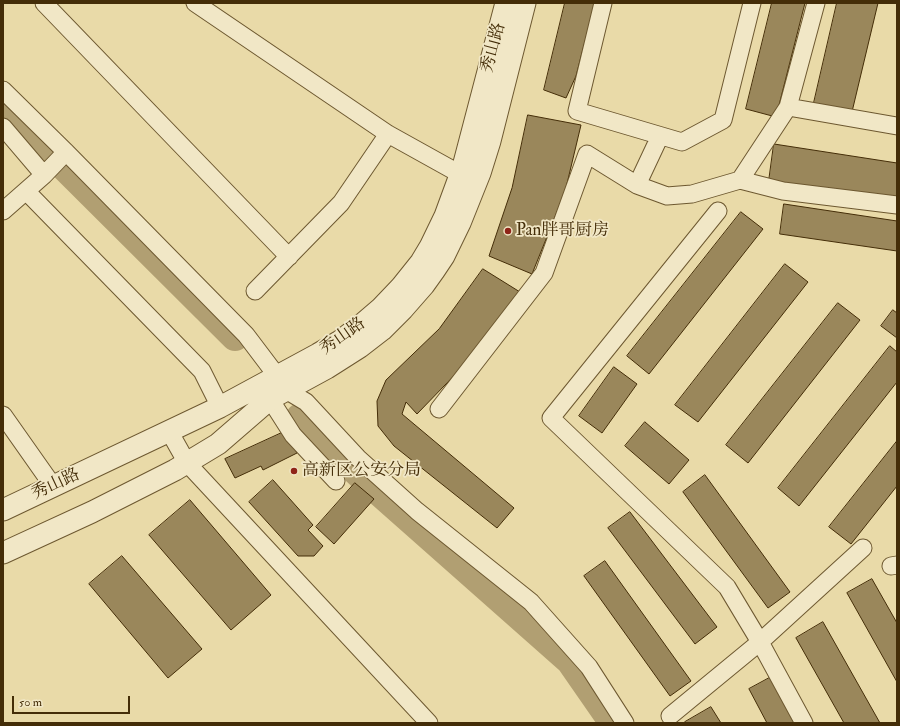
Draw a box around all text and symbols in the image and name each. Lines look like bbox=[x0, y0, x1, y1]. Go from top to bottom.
street label: 秀山路 bbox=[478, 21, 510, 75]
place label: Pan胖哥厨房 bbox=[516, 221, 609, 241]
marker: Pan胖哥厨房 bbox=[503, 226, 513, 236]
street label: 秀山路 bbox=[316, 314, 370, 360]
place label: 高新区公安分局 bbox=[302, 461, 421, 481]
street label: 秀山路 bbox=[29, 465, 83, 505]
marker: 高新区公安分局 bbox=[289, 466, 299, 476]
scale bar bbox=[14, 688, 132, 714]
text: 50 m bbox=[19, 695, 42, 710]

